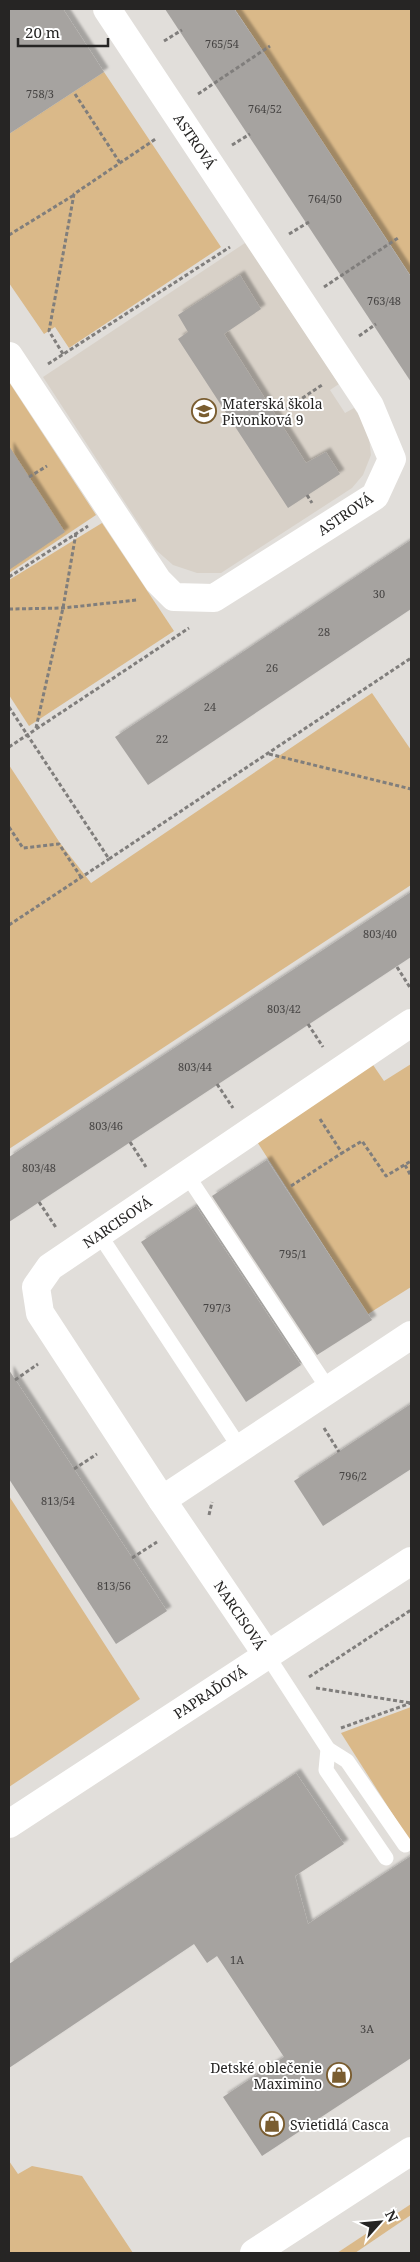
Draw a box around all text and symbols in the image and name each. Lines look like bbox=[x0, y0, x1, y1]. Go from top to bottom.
scale bar bbox=[18, 15, 108, 47]
text: 20 m bbox=[25, 22, 60, 42]
house number: 765/54 bbox=[205, 36, 239, 51]
house number: 758/3 bbox=[26, 86, 54, 101]
house number: 764/52 bbox=[248, 101, 282, 116]
street label: ASTROVÁ bbox=[170, 110, 221, 173]
house number: 764/50 bbox=[308, 191, 342, 206]
house number: 763/48 bbox=[367, 293, 401, 308]
place label: Materská škola Pivonková 9 bbox=[222, 394, 323, 429]
school or university icon: Materská škola Pivonková 9 bbox=[191, 398, 217, 424]
street label: ASTROVÁ bbox=[314, 488, 377, 539]
house number: 30 bbox=[373, 586, 385, 601]
house number: 28 bbox=[318, 624, 330, 639]
house number: 26 bbox=[266, 660, 278, 675]
house number: 24 bbox=[204, 699, 216, 714]
house number: 22 bbox=[156, 731, 168, 746]
house number: 803/40 bbox=[363, 926, 397, 941]
house number: 803/42 bbox=[267, 1001, 301, 1016]
house number: 803/44 bbox=[178, 1059, 212, 1074]
house number: 803/46 bbox=[89, 1118, 123, 1133]
house number: 803/48 bbox=[22, 1160, 56, 1175]
street label: NARCISOVÁ bbox=[79, 1192, 155, 1252]
house number: 795/1 bbox=[279, 1246, 307, 1261]
house number: 797/3 bbox=[203, 1300, 231, 1315]
house number: 796/2 bbox=[339, 1468, 367, 1483]
house number: 813/54 bbox=[41, 1493, 75, 1508]
street label: NARCISOVÁ bbox=[210, 1577, 270, 1653]
house number: 813/56 bbox=[97, 1578, 131, 1593]
street label: PAPRAĎOVÁ bbox=[170, 1661, 250, 1723]
house number: 1A bbox=[230, 1952, 244, 1967]
house number: 3A bbox=[360, 2021, 374, 2036]
place label: Detské oblečenie Maximino bbox=[210, 2058, 322, 2093]
shop icon: Detské oblečenie Maximino bbox=[326, 2062, 352, 2088]
shop icon: Svietidlá Casca bbox=[259, 2111, 285, 2137]
place label: Svietidlá Casca bbox=[290, 2115, 389, 2134]
north arrow bbox=[355, 2197, 405, 2247]
text: N bbox=[381, 2207, 403, 2225]

